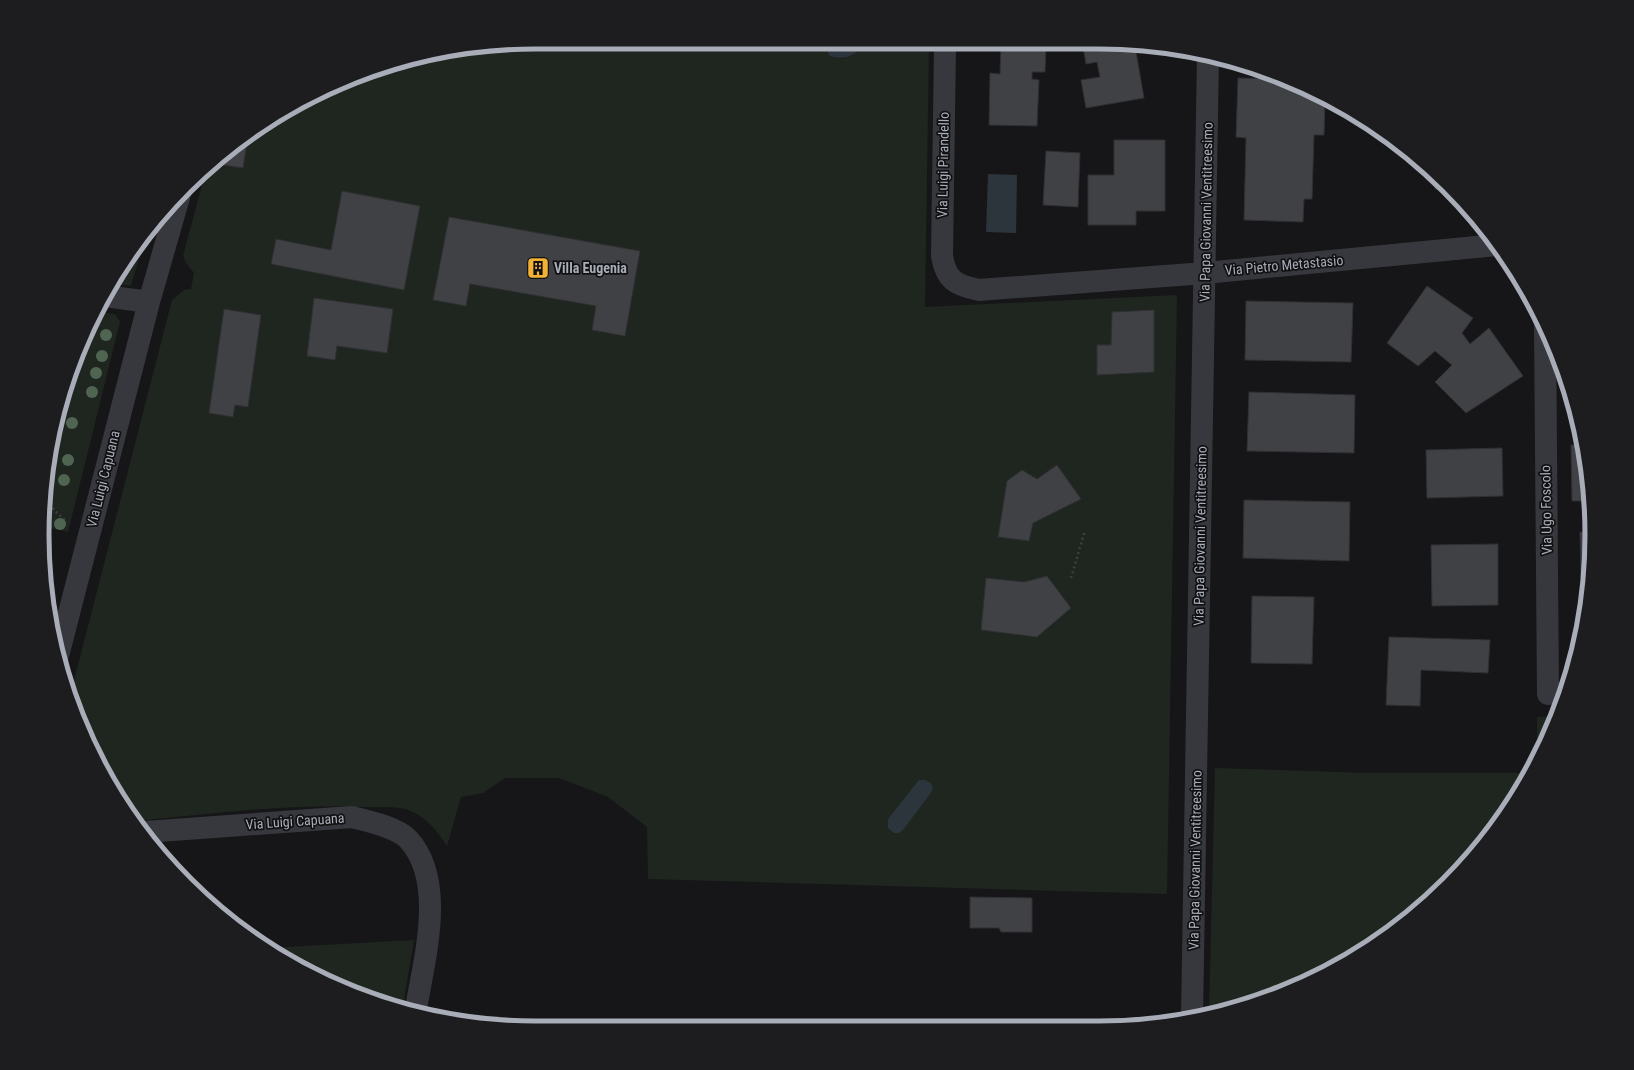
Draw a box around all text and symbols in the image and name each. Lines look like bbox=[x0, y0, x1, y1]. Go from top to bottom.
street label: Via Luigi Pirandello bbox=[934, 112, 952, 218]
street label: Via Papa Giovanni Ventitreesimo bbox=[1196, 122, 1216, 302]
street label: Via Pietro Metastasio bbox=[1224, 252, 1344, 278]
building icon: Villa Eugenia bbox=[525, 255, 551, 281]
place label: Villa Eugenia bbox=[554, 260, 627, 276]
street label: Via Luigi Capuana bbox=[83, 429, 123, 529]
street label: Via Papa Giovanni Ventitreesimo bbox=[1190, 446, 1210, 626]
street label: Via Ugo Foscolo bbox=[1537, 465, 1555, 555]
street label: Via Papa Giovanni Ventitreesimo bbox=[1185, 770, 1205, 950]
street label: Via Luigi Capuana bbox=[245, 810, 345, 832]

